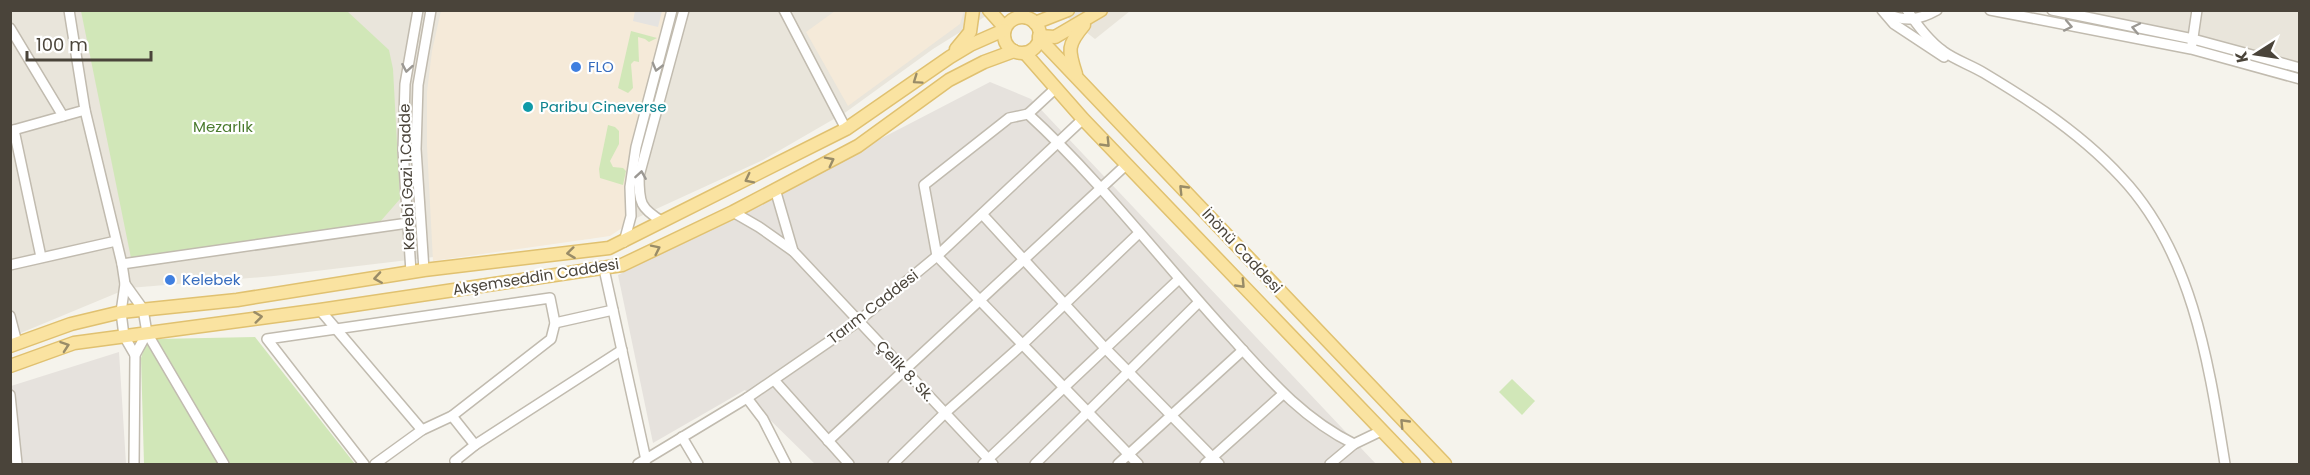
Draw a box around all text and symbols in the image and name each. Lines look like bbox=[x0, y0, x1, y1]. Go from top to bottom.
one-way arrow bbox=[2062, 19, 2072, 32]
one-way arrow bbox=[2131, 22, 2141, 35]
scale bar bbox=[27, 24, 152, 62]
north arrow bbox=[2226, 24, 2286, 84]
text: 100 m bbox=[36, 32, 88, 57]
text: K bbox=[2229, 49, 2254, 65]
place label: FLO bbox=[588, 56, 614, 77]
marker: FLO bbox=[569, 60, 583, 74]
one-way arrow bbox=[652, 61, 664, 72]
one-way arrow bbox=[402, 63, 414, 73]
one-way arrow bbox=[913, 73, 924, 84]
place label: Paribu Cineverse bbox=[540, 96, 666, 117]
marker: Paribu Cineverse bbox=[521, 100, 535, 114]
street label: Kerebi Gazi 1.Cadde bbox=[393, 103, 420, 251]
park label: Mezarlık bbox=[193, 116, 253, 137]
one-way arrow bbox=[1099, 135, 1110, 146]
one-way arrow bbox=[823, 157, 834, 168]
one-way arrow bbox=[634, 170, 646, 180]
one-way arrow bbox=[745, 171, 756, 183]
one-way arrow bbox=[1179, 186, 1190, 196]
street label: İnönü Caddesi bbox=[1198, 204, 1287, 298]
one-way arrow bbox=[649, 244, 660, 256]
one-way arrow bbox=[566, 246, 576, 258]
street label: Akşemseddin Caddesi bbox=[451, 253, 621, 300]
street label: Tarım Caddesi bbox=[823, 265, 922, 349]
place label: Kelebek bbox=[182, 269, 241, 290]
one-way arrow bbox=[373, 271, 382, 283]
marker: Kelebek bbox=[163, 273, 177, 287]
one-way arrow bbox=[1234, 277, 1245, 287]
one-way arrow bbox=[253, 312, 263, 324]
street label: Çelik 8. Sk. bbox=[872, 336, 939, 406]
one-way arrow bbox=[60, 340, 70, 353]
one-way arrow bbox=[1400, 419, 1411, 430]

